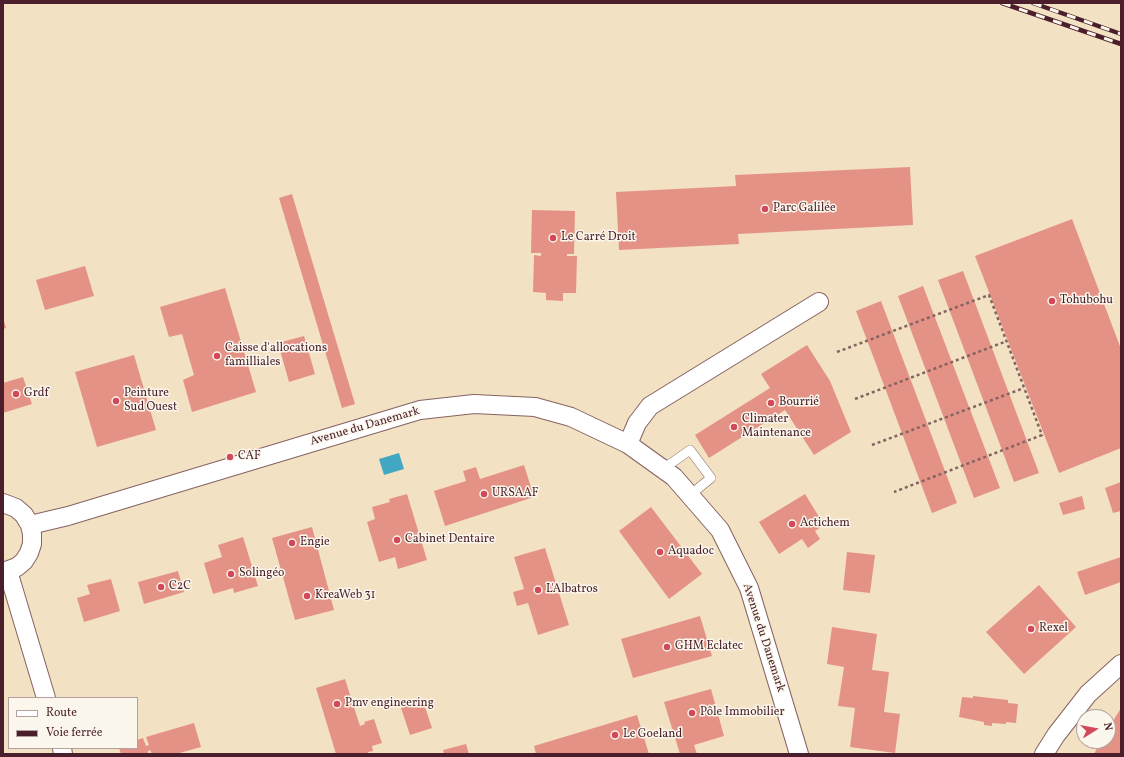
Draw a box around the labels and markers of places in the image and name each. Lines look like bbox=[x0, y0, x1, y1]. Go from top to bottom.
place label: Parc Galilée bbox=[773, 202, 836, 216]
marker: Parc Galilée bbox=[760, 204, 770, 214]
place label: Le Carré Droit bbox=[561, 231, 636, 245]
marker: Le Carré Droit bbox=[548, 233, 558, 243]
place label: Tohubohu bbox=[1060, 294, 1113, 308]
marker: Tohubohu bbox=[1047, 296, 1057, 306]
place label: Caisse d'allocations familliales bbox=[225, 342, 327, 370]
marker: Caisse d'allocations familliales bbox=[212, 351, 222, 361]
place label: Grdf bbox=[24, 387, 49, 401]
place label: Peinture Sud Ouest bbox=[124, 387, 177, 415]
marker: Grdf bbox=[11, 389, 21, 399]
marker: Peinture Sud Ouest bbox=[111, 396, 121, 406]
place label: Bourrié bbox=[779, 396, 819, 410]
marker: Bourrié bbox=[766, 398, 776, 408]
place label: Climater Maintenance bbox=[742, 413, 811, 441]
marker: Climater Maintenance bbox=[729, 422, 739, 432]
place label: CAF bbox=[238, 450, 261, 464]
marker: CAF bbox=[225, 452, 235, 462]
place label: URSAAF bbox=[492, 487, 539, 501]
marker: URSAAF bbox=[479, 489, 489, 499]
place label: Actichem bbox=[800, 517, 850, 531]
marker: Actichem bbox=[787, 519, 797, 529]
place label: Cabinet Dentaire bbox=[405, 533, 495, 547]
marker: Cabinet Dentaire bbox=[392, 535, 402, 545]
place label: Engie bbox=[300, 536, 330, 550]
marker: Engie bbox=[287, 538, 297, 548]
place label: Aquadoc bbox=[668, 545, 714, 559]
marker: Aquadoc bbox=[655, 547, 665, 557]
place label: Solingéo bbox=[239, 567, 284, 581]
marker: Solingéo bbox=[226, 569, 236, 579]
place label: C2C bbox=[169, 580, 191, 594]
marker: C2C bbox=[156, 582, 166, 592]
place label: L'Albatros bbox=[546, 583, 598, 597]
marker: L'Albatros bbox=[533, 585, 543, 595]
place label: KreaWeb 31 bbox=[315, 589, 375, 603]
marker: KreaWeb 31 bbox=[302, 591, 312, 601]
place label: Rexel bbox=[1039, 622, 1068, 636]
marker: Rexel bbox=[1026, 624, 1036, 634]
place label: GHM Eclatec bbox=[675, 640, 743, 654]
marker: GHM Eclatec bbox=[662, 642, 672, 652]
place label: Pmv engineering bbox=[345, 697, 434, 711]
marker: Pmv engineering bbox=[332, 699, 342, 709]
place label: Pôle Immobilier bbox=[700, 706, 785, 720]
marker: Pôle Immobilier bbox=[687, 708, 697, 718]
place label: Le Goeland bbox=[623, 728, 682, 742]
marker: Le Goeland bbox=[610, 730, 620, 740]

